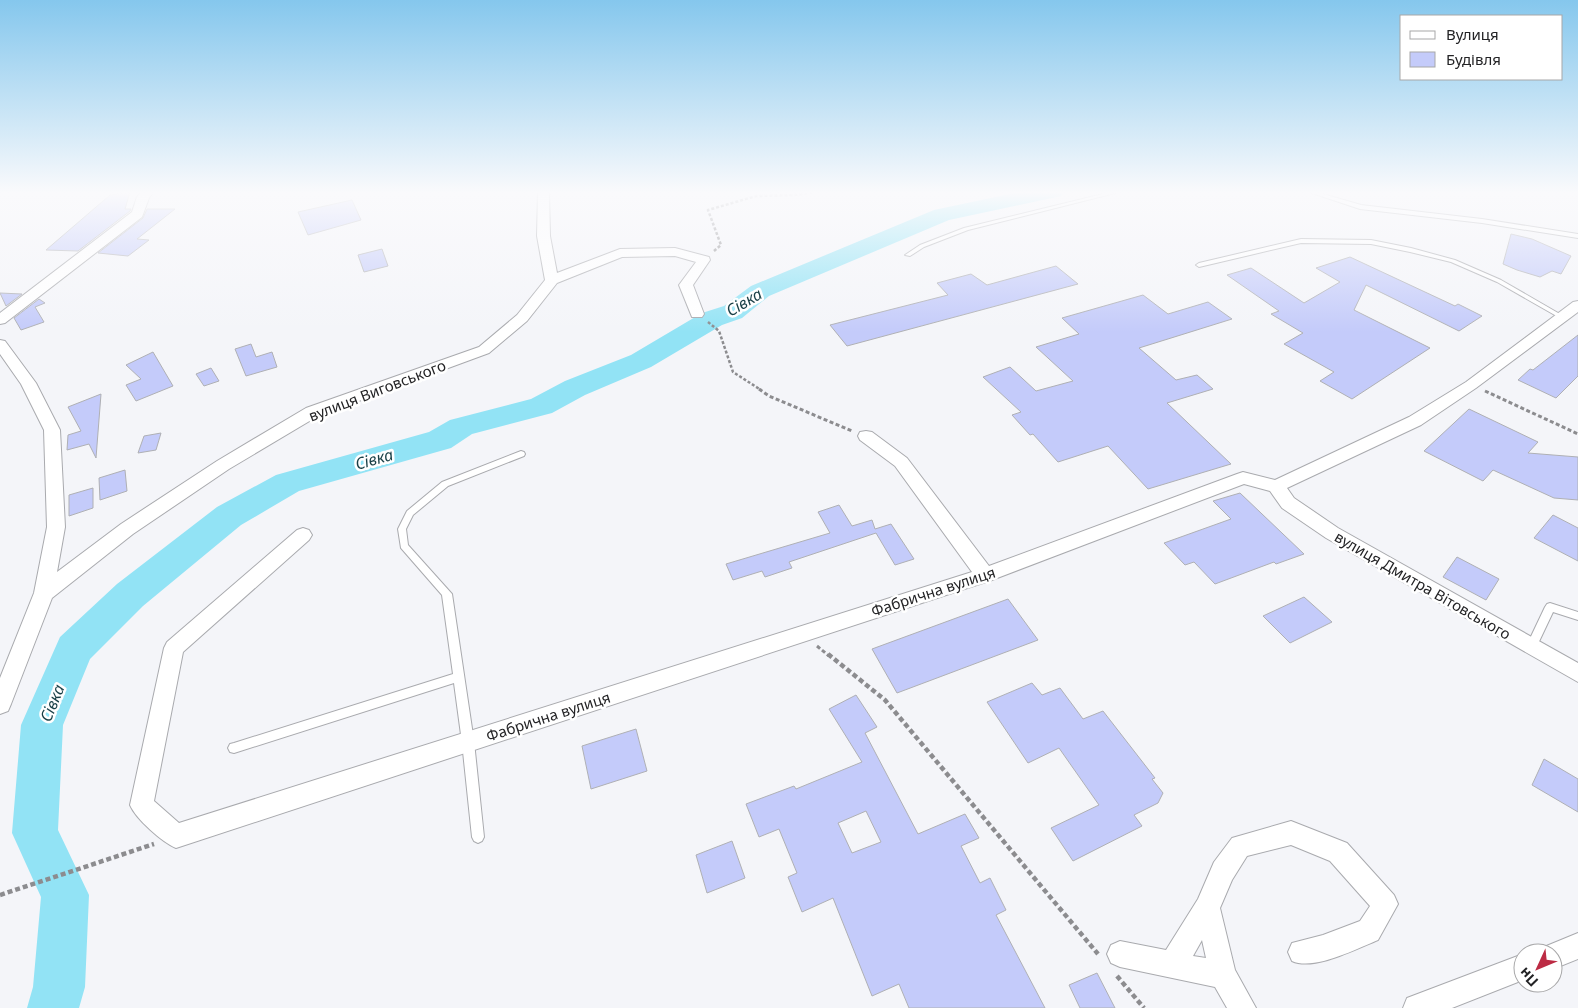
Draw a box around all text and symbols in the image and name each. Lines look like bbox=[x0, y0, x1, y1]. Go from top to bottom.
legend bbox=[1400, 15, 1563, 80]
text: Вулиця bbox=[1446, 24, 1499, 44]
text: Будівля bbox=[1446, 49, 1501, 69]
water label: Сівка bbox=[722, 283, 766, 321]
street label: вулиця Виговського bbox=[306, 355, 449, 425]
water label: Сівка bbox=[352, 443, 396, 475]
street label: вулиця Дмитра Вітовського bbox=[1331, 526, 1515, 644]
street label: Фабрична вулиця bbox=[868, 561, 998, 621]
water label: Сівка bbox=[35, 681, 69, 725]
street label: Фабрична вулиця bbox=[483, 686, 613, 746]
north arrow bbox=[1513, 943, 1563, 993]
text: Пн bbox=[1515, 964, 1542, 991]

